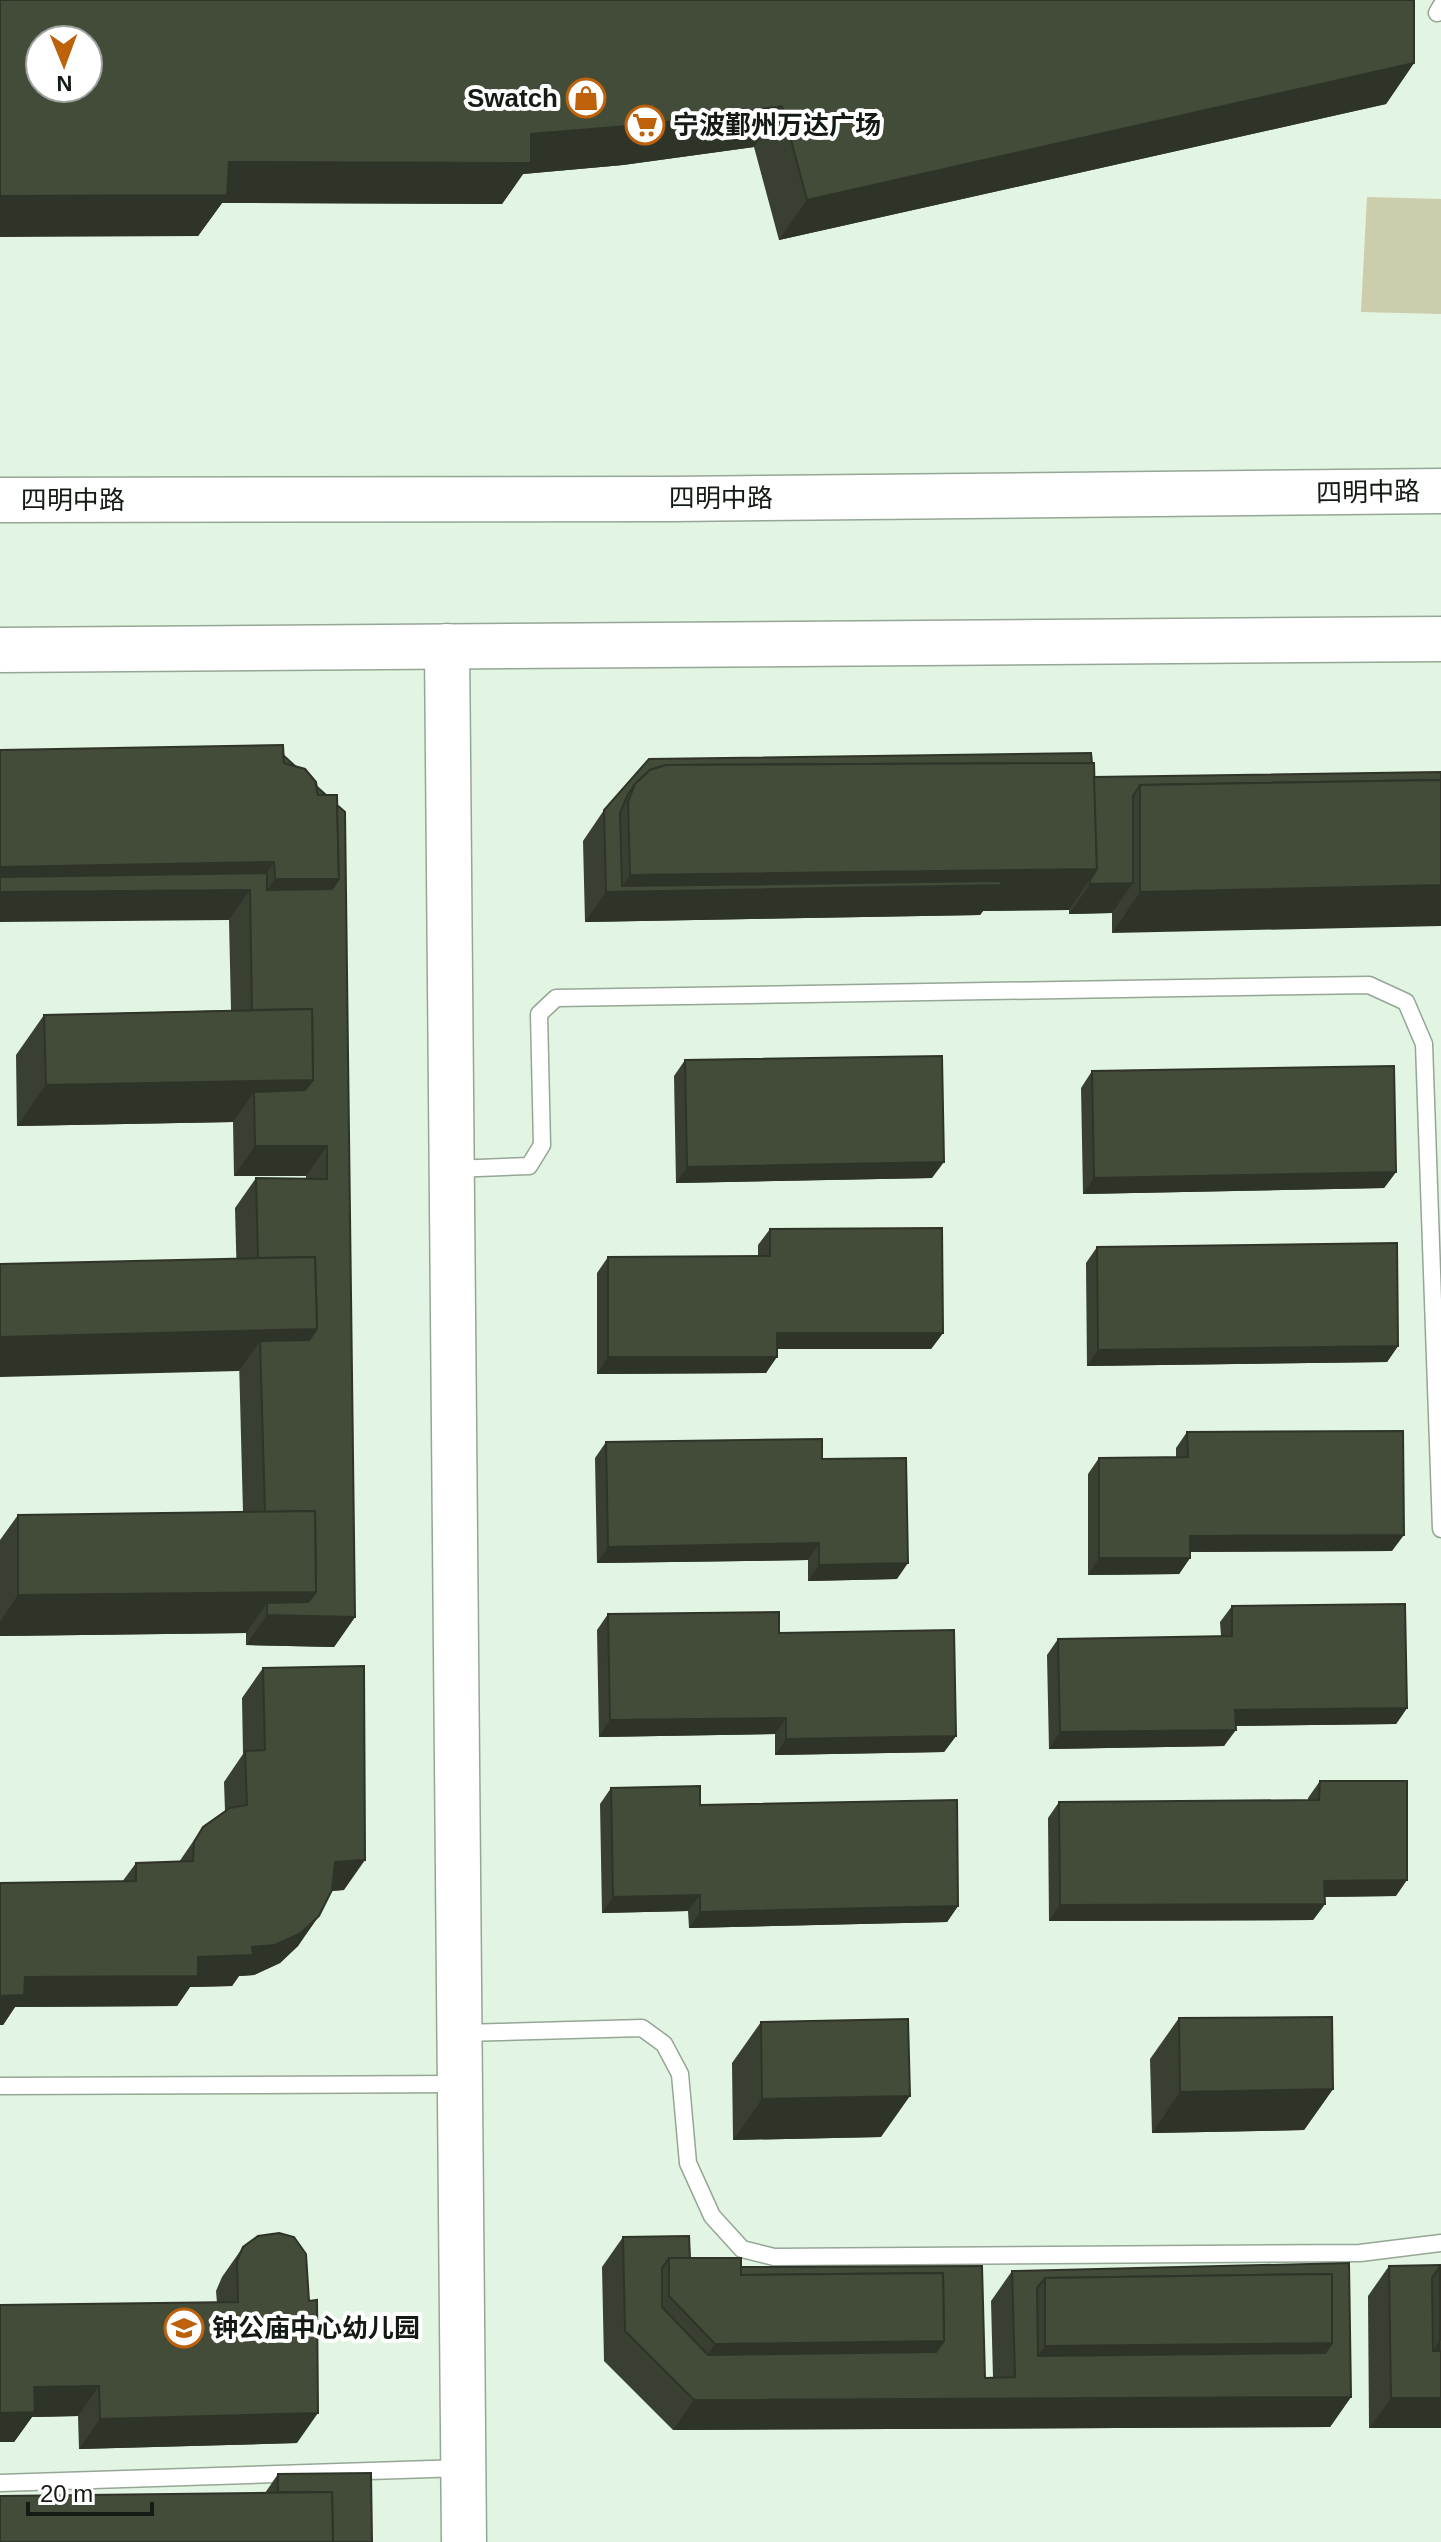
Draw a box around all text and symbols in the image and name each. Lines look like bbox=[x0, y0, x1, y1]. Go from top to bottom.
north arrow bbox=[24, 24, 104, 104]
text: N bbox=[56, 71, 73, 96]
shop icon: Swatch bbox=[565, 77, 607, 119]
place label: Swatch bbox=[467, 83, 558, 113]
supermarket icon: 宁波鄞州万达广场 bbox=[624, 104, 666, 146]
place label: 宁波鄞州万达广场 bbox=[673, 110, 881, 140]
street label: 四明中路 bbox=[1316, 476, 1420, 508]
street label: 四明中路 bbox=[669, 483, 773, 513]
street label: 四明中路 bbox=[21, 485, 125, 515]
school or university icon: 钟公庙中心幼儿园 bbox=[163, 2307, 205, 2349]
place label: 钟公庙中心幼儿园 bbox=[212, 2313, 420, 2343]
scale bar bbox=[28, 2466, 152, 2516]
text: 20 m bbox=[40, 2480, 93, 2507]

